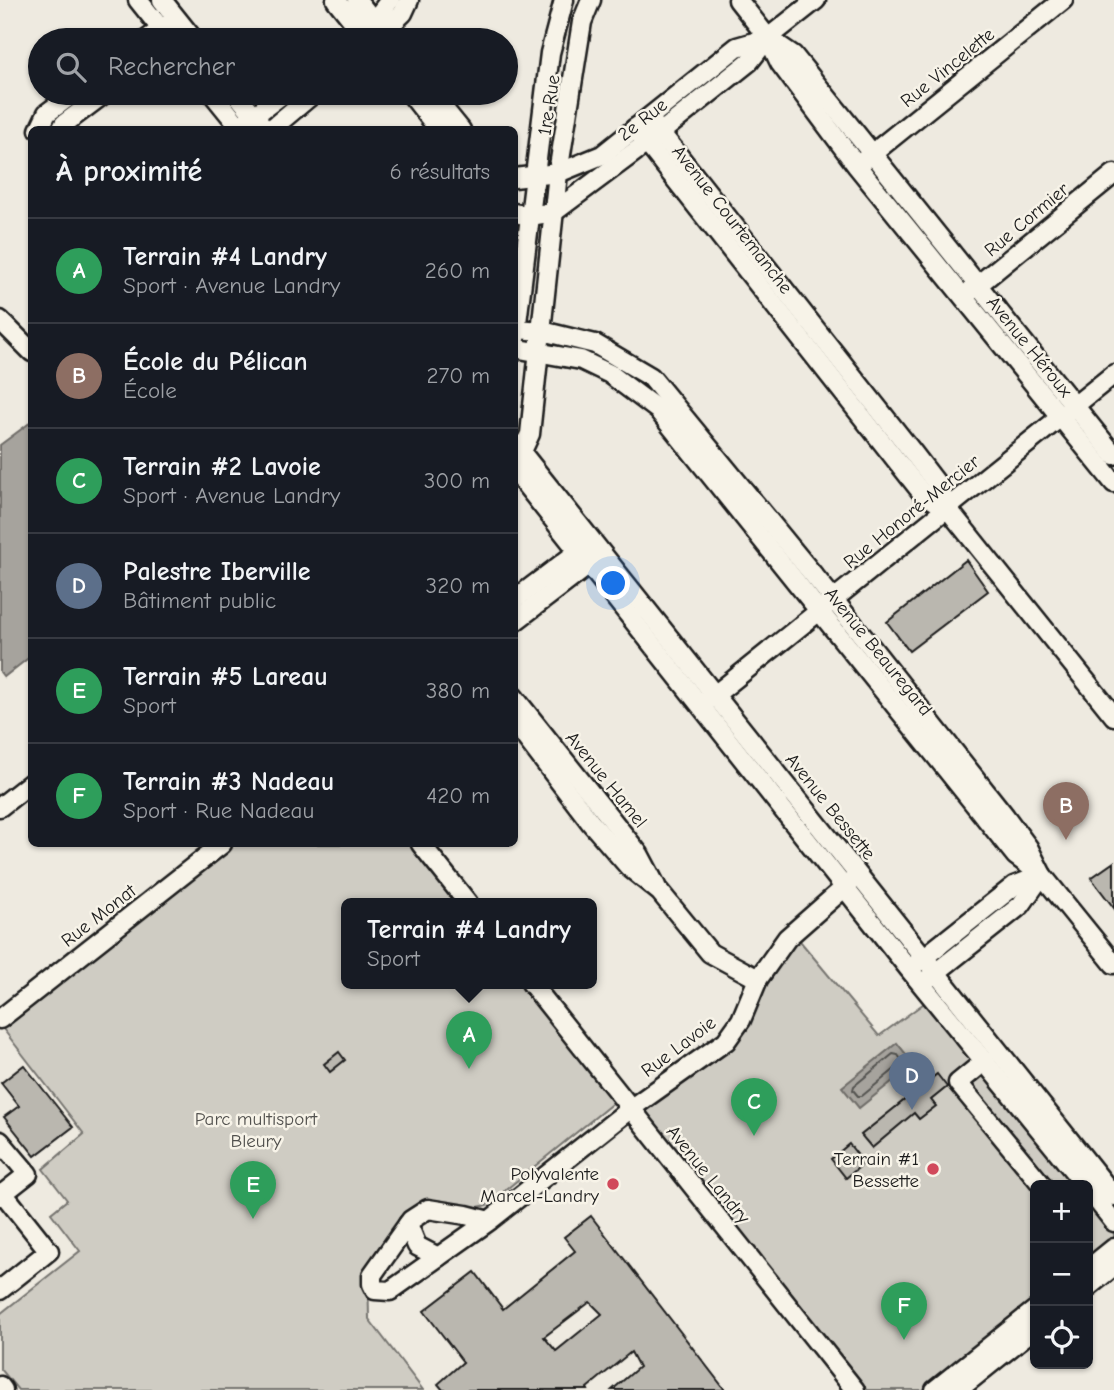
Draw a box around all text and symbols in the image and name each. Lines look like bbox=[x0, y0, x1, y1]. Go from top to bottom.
street label: Rue Vincelette bbox=[896, 23, 999, 112]
search box bbox=[28, 28, 518, 105]
icon: search bbox=[52, 48, 90, 86]
text: Rechercher bbox=[108, 52, 235, 82]
street label: 1re Rue bbox=[533, 73, 565, 137]
street label: 2e Rue bbox=[614, 94, 672, 146]
street label: Avenue Courtemanche bbox=[667, 141, 797, 298]
text: À proximité bbox=[56, 154, 202, 189]
text: 6 résultats bbox=[390, 158, 490, 185]
street label: Rue Cormier bbox=[980, 178, 1074, 261]
text: Terrain #4 Landry bbox=[123, 242, 327, 272]
text: A bbox=[73, 257, 85, 284]
text: 260 m bbox=[425, 257, 490, 284]
text: Sport · Avenue Landry bbox=[123, 272, 340, 299]
street label: Avenue Héroux bbox=[982, 292, 1077, 402]
text: École du Pélican bbox=[123, 347, 308, 377]
text: B bbox=[72, 362, 86, 389]
text: 270 m bbox=[426, 362, 490, 389]
text: École bbox=[123, 377, 177, 404]
street label: Rue Honoré-Mercier bbox=[839, 450, 984, 573]
text: Terrain #2 Lavoie bbox=[123, 452, 321, 482]
text: C bbox=[72, 467, 86, 494]
text: 300 m bbox=[424, 467, 490, 494]
text: Sport · Avenue Landry bbox=[123, 482, 340, 509]
text: Palestre Iberville bbox=[123, 557, 311, 587]
your location bbox=[596, 566, 630, 600]
text: D bbox=[72, 572, 86, 599]
text: 320 m bbox=[426, 572, 490, 599]
street label: Avenue Beauregard bbox=[820, 583, 937, 720]
text: Bâtiment public bbox=[123, 587, 276, 614]
text: Terrain #5 Lareau bbox=[123, 662, 328, 692]
text: E bbox=[72, 677, 86, 704]
text: 380 m bbox=[426, 677, 490, 704]
text: Sport bbox=[123, 692, 176, 719]
street label: Avenue Hamel bbox=[561, 727, 652, 832]
street label: Avenue Bessette bbox=[781, 749, 880, 864]
text: Terrain #3 Nadeau bbox=[123, 767, 334, 797]
text: F bbox=[72, 782, 86, 809]
text: 420 m bbox=[426, 782, 490, 809]
pin: B bbox=[1043, 782, 1089, 840]
text: Sport · Rue Nadeau bbox=[123, 797, 314, 824]
street label: Rue Monat bbox=[57, 879, 141, 952]
popup bbox=[341, 898, 597, 989]
text: Terrain #4 Landry bbox=[367, 915, 571, 945]
text: Sport bbox=[367, 945, 420, 972]
pin: A bbox=[446, 1011, 492, 1069]
street label: Rue Lavoie bbox=[637, 1012, 720, 1082]
pin: D bbox=[889, 1052, 935, 1110]
pin: C bbox=[731, 1078, 777, 1136]
park label: Parc multisport Bleury bbox=[195, 1108, 318, 1152]
street label: Avenue Landry bbox=[662, 1121, 755, 1228]
place label: Terrain #1 Bessette bbox=[834, 1148, 919, 1192]
pin: E bbox=[230, 1161, 276, 1219]
marker: Terrain #1 Bessette bbox=[925, 1161, 941, 1177]
place label: Polyvalente Marcel-Landry bbox=[480, 1163, 599, 1207]
marker: Polyvalente Marcel-Landry bbox=[605, 1176, 621, 1192]
map controls bbox=[1030, 1180, 1093, 1369]
button: + bbox=[1030, 1180, 1093, 1243]
button: − bbox=[1030, 1243, 1093, 1306]
pin: F bbox=[881, 1282, 927, 1340]
button: locate bbox=[1030, 1306, 1093, 1369]

